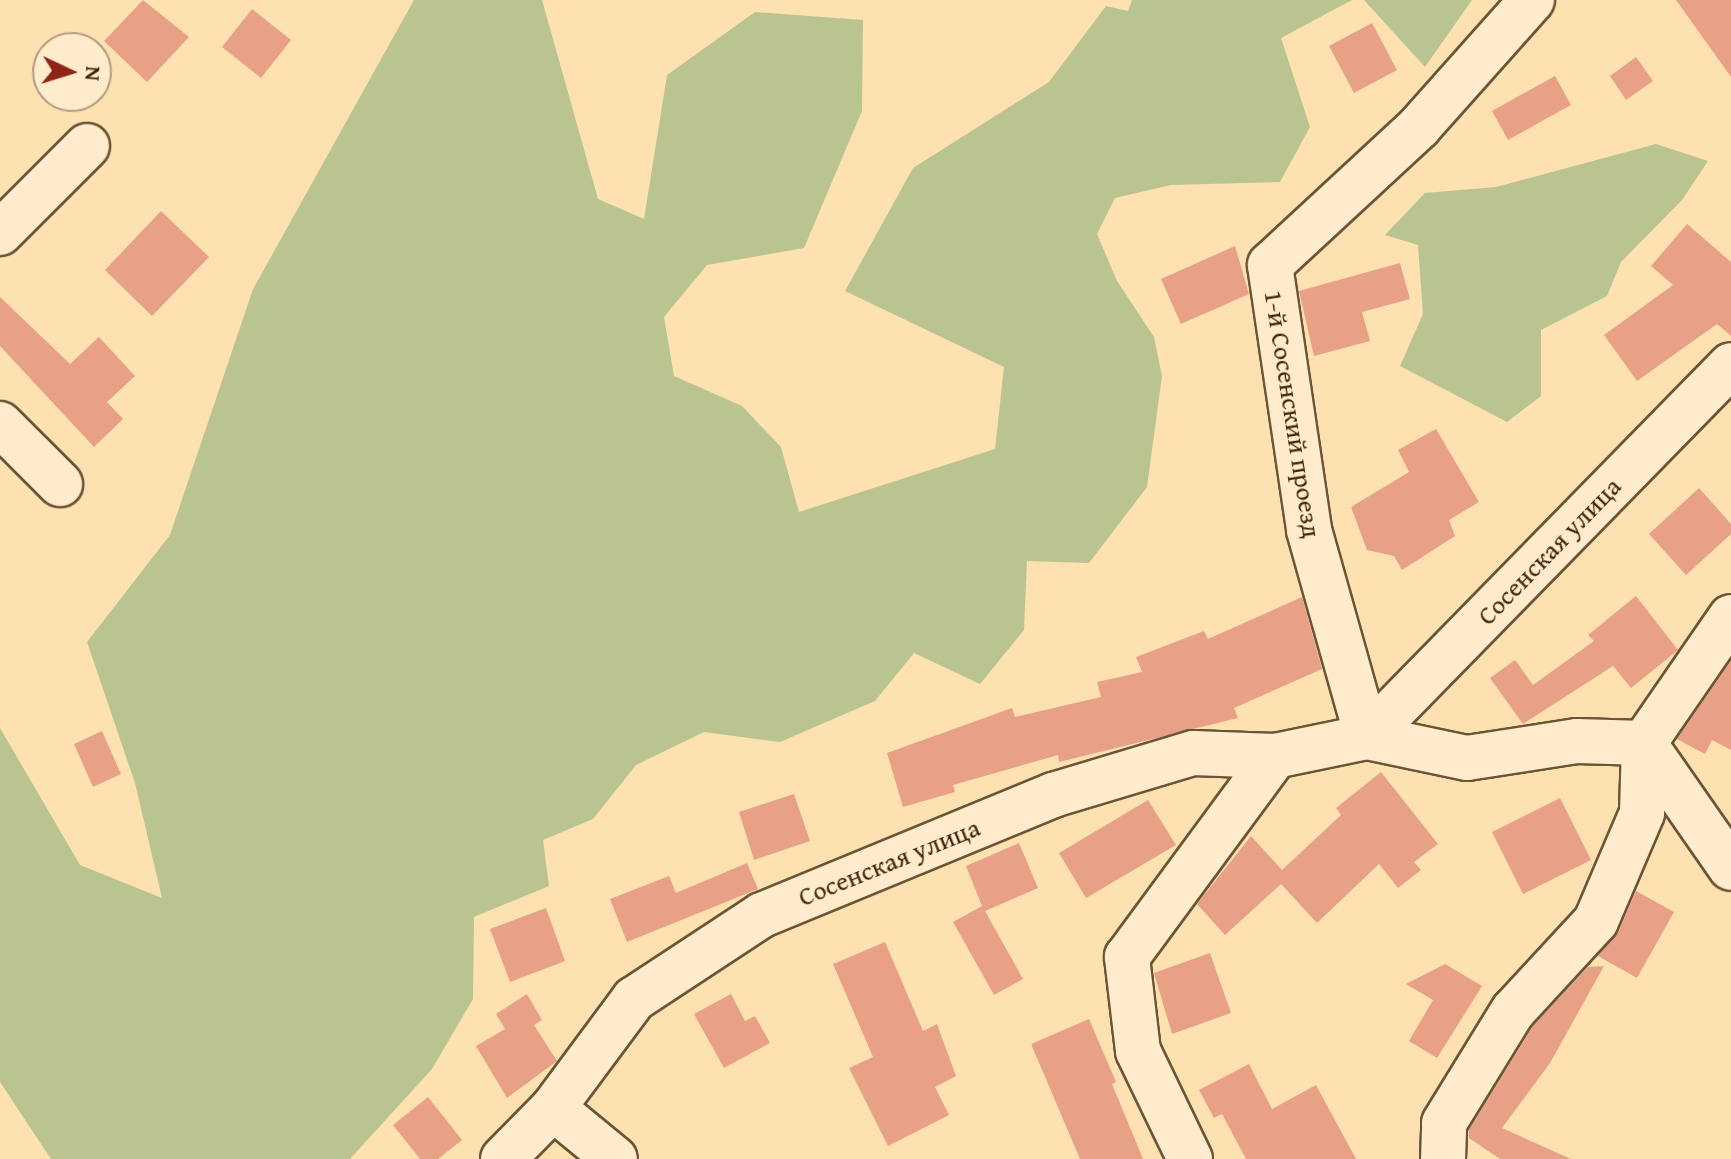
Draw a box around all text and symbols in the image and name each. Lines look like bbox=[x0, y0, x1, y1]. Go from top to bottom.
north arrow bbox=[32, 32, 112, 112]
text: N bbox=[77, 65, 110, 82]
street label: 1-й Сосенский проезд bbox=[1258, 288, 1328, 540]
street label: Сосенская улица bbox=[1471, 471, 1627, 631]
street label: Сосенская улица bbox=[794, 811, 984, 913]

